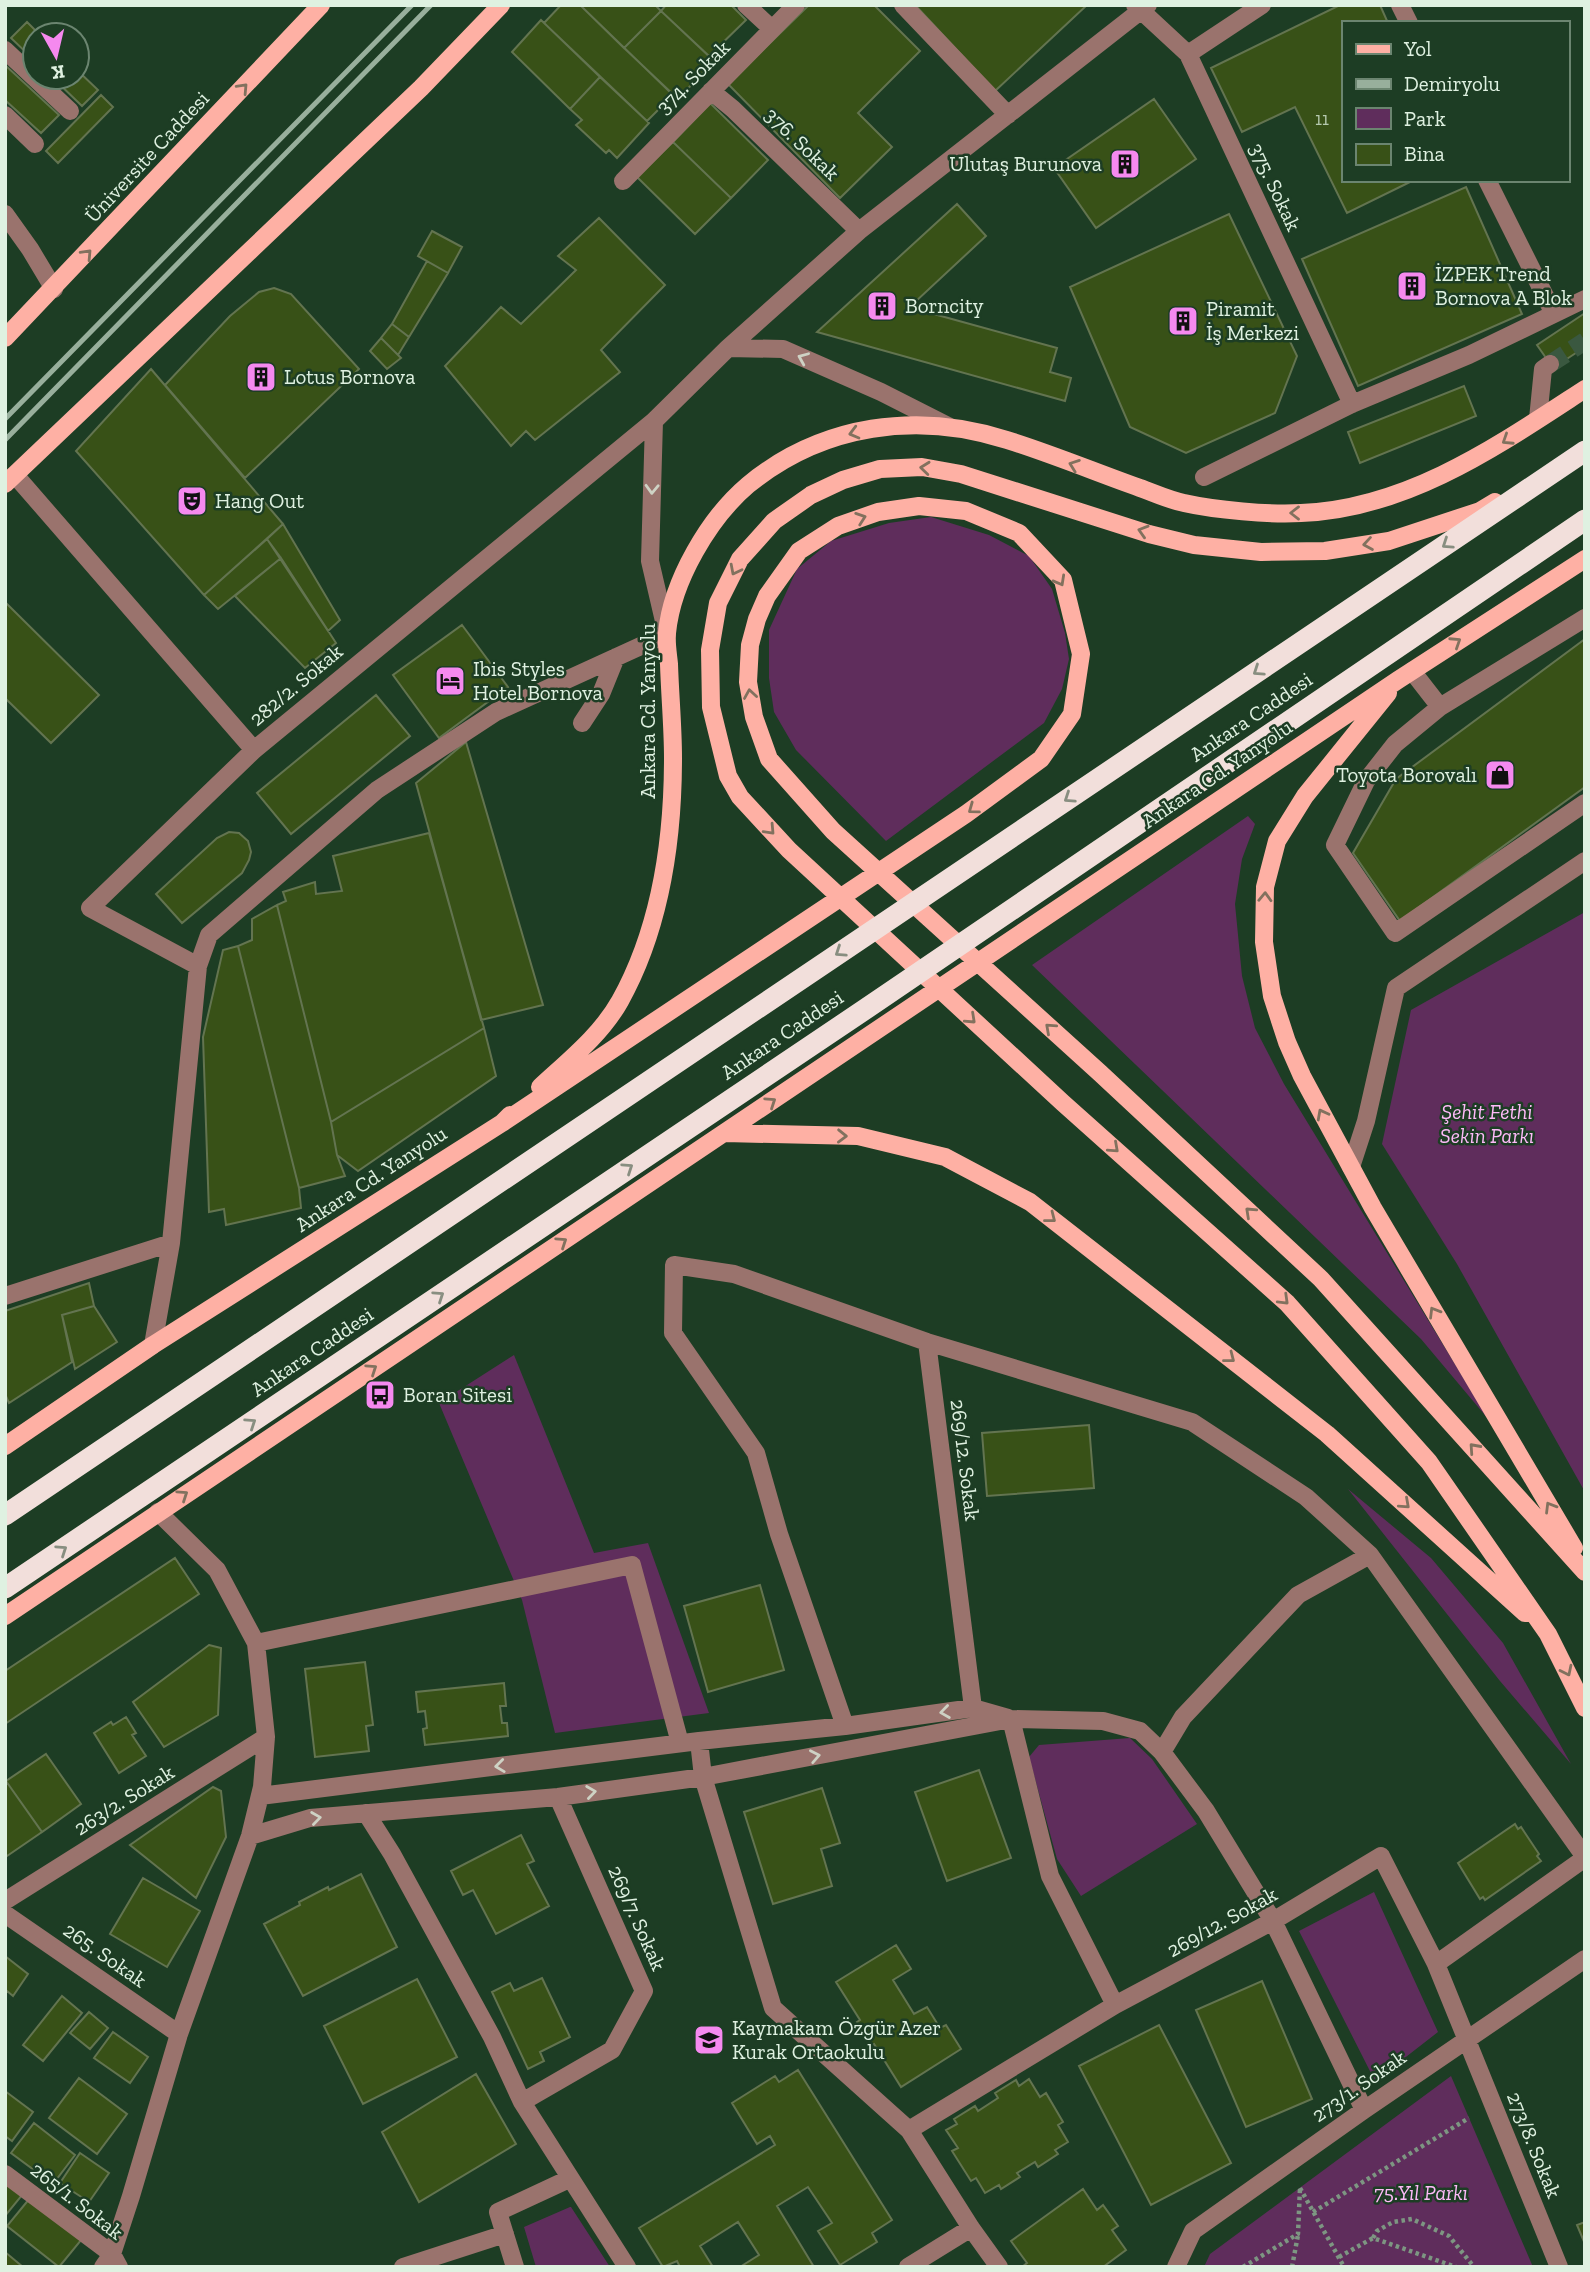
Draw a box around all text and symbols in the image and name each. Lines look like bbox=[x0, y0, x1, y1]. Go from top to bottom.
north arrow bbox=[21, 21, 91, 91]
legend bbox=[1342, 21, 1569, 182]
street label: 374. Sokak bbox=[651, 34, 735, 119]
text: Yol bbox=[1403, 36, 1432, 61]
text: K bbox=[50, 60, 66, 85]
text: Demiryolu bbox=[1404, 71, 1500, 96]
one-way arrow bbox=[234, 84, 247, 97]
street label: Üniversite Caddesi bbox=[79, 86, 214, 228]
street label: 376. Sokak bbox=[760, 102, 845, 185]
text: Park bbox=[1404, 106, 1446, 131]
house number: 11 bbox=[1315, 108, 1329, 130]
street label: 375. Sokak bbox=[1244, 139, 1307, 235]
text: Bina bbox=[1404, 141, 1445, 166]
building icon: Ulutaş Burunova bbox=[1108, 147, 1142, 181]
place label: Ulutaş Burunova bbox=[949, 151, 1102, 176]
one-way arrow bbox=[79, 249, 91, 262]
place label: İZPEK Trend Bornova A Blok bbox=[1435, 261, 1572, 310]
building icon: İZPEK Trend Bornova A Blok bbox=[1395, 269, 1429, 303]
building icon: Borncity bbox=[865, 289, 899, 323]
place label: Borncity bbox=[905, 293, 984, 318]
place label: Piramit İş Merkezi bbox=[1206, 296, 1299, 345]
building icon: Piramit İş Merkezi bbox=[1166, 304, 1200, 338]
one-way arrow bbox=[798, 352, 811, 366]
building icon: Lotus Bornova bbox=[244, 360, 278, 394]
place label: Lotus Bornova bbox=[284, 364, 415, 389]
one-way arrow bbox=[848, 424, 860, 439]
one-way arrow bbox=[1502, 431, 1515, 444]
one-way arrow bbox=[1069, 459, 1081, 473]
one-way arrow bbox=[919, 461, 930, 476]
theatre icon: Hang Out bbox=[175, 484, 209, 518]
one-way arrow bbox=[644, 484, 660, 495]
place label: Hang Out bbox=[215, 488, 304, 513]
one-way arrow bbox=[1289, 505, 1300, 521]
one-way arrow bbox=[855, 512, 867, 526]
one-way arrow bbox=[1137, 525, 1149, 540]
one-way arrow bbox=[1442, 535, 1455, 548]
one-way arrow bbox=[1362, 536, 1373, 551]
one-way arrow bbox=[729, 563, 743, 575]
one-way arrow bbox=[1052, 573, 1065, 586]
street label: Ankara Cd. Yanyolu bbox=[635, 623, 660, 799]
street label: 282/2. Sokak bbox=[244, 638, 347, 731]
one-way arrow bbox=[1448, 638, 1461, 651]
place label: Ibis Styles Hotel Bornova bbox=[473, 656, 603, 705]
one-way arrow bbox=[1253, 662, 1266, 675]
hotel icon: Ibis Styles Hotel Bornova bbox=[433, 664, 467, 698]
street label: Ankara Caddesi bbox=[1185, 666, 1317, 767]
one-way arrow bbox=[743, 688, 758, 700]
street label: Ankara Cd. Yanyolu bbox=[1137, 714, 1297, 833]
shop icon: Toyota Borovalı bbox=[1483, 758, 1517, 792]
place label: Toyota Borovalı bbox=[1336, 762, 1477, 787]
one-way arrow bbox=[1064, 789, 1077, 802]
one-way arrow bbox=[968, 801, 981, 813]
one-way arrow bbox=[762, 822, 774, 835]
one-way arrow bbox=[1258, 892, 1273, 903]
one-way arrow bbox=[835, 944, 848, 956]
street label: Ankara Caddesi bbox=[716, 984, 848, 1085]
one-way arrow bbox=[963, 1010, 976, 1023]
one-way arrow bbox=[1045, 1023, 1058, 1036]
one-way arrow bbox=[763, 1098, 776, 1110]
park label: Şehit Fethi Sekin Parkı bbox=[1440, 1099, 1534, 1148]
one-way arrow bbox=[1317, 1108, 1330, 1121]
street label: Ankara Cd. Yanyolu bbox=[290, 1120, 451, 1237]
one-way arrow bbox=[838, 1128, 848, 1144]
one-way arrow bbox=[1106, 1140, 1119, 1153]
one-way arrow bbox=[620, 1164, 633, 1177]
one-way arrow bbox=[1245, 1208, 1258, 1221]
one-way arrow bbox=[1043, 1210, 1055, 1223]
one-way arrow bbox=[554, 1238, 567, 1251]
one-way arrow bbox=[431, 1291, 444, 1304]
one-way arrow bbox=[1275, 1292, 1288, 1304]
street label: Ankara Caddesi bbox=[246, 1301, 378, 1402]
one-way arrow bbox=[1429, 1306, 1442, 1319]
one-way arrow bbox=[1222, 1349, 1235, 1362]
one-way arrow bbox=[365, 1364, 378, 1377]
bus stop icon: Boran Sitesi bbox=[363, 1378, 397, 1412]
place label: Boran Sitesi bbox=[403, 1382, 512, 1407]
street label: 269/12. Sokak bbox=[946, 1398, 985, 1522]
one-way arrow bbox=[243, 1418, 256, 1431]
one-way arrow bbox=[1469, 1443, 1482, 1456]
one-way arrow bbox=[175, 1491, 188, 1503]
one-way arrow bbox=[1396, 1496, 1409, 1508]
one-way arrow bbox=[1545, 1502, 1558, 1515]
one-way arrow bbox=[54, 1546, 67, 1558]
one-way arrow bbox=[1558, 1664, 1572, 1676]
one-way arrow bbox=[939, 1704, 951, 1719]
one-way arrow bbox=[810, 1749, 821, 1764]
street label: 263/2. Sokak bbox=[69, 1759, 178, 1840]
one-way arrow bbox=[495, 1759, 506, 1774]
one-way arrow bbox=[585, 1785, 597, 1800]
one-way arrow bbox=[310, 1811, 322, 1826]
street label: 269/7. Sokak bbox=[603, 1861, 672, 1974]
street label: 269/12. Sokak bbox=[1162, 1881, 1281, 1962]
street label: 265. Sokak bbox=[59, 1917, 152, 1992]
place label: Kaymakam Özgür Azer Kurak Ortaokulu bbox=[732, 2015, 941, 2064]
school or university icon: Kaymakam Özgür Azer Kurak Ortaokulu bbox=[692, 2023, 726, 2057]
street label: 273/1. Sokak bbox=[1307, 2044, 1411, 2127]
street label: 273/8. Sokak bbox=[1502, 2088, 1567, 2202]
street label: 265/1. Sokak bbox=[26, 2157, 129, 2245]
park label: 75.Yıl Parkı bbox=[1374, 2180, 1468, 2205]

